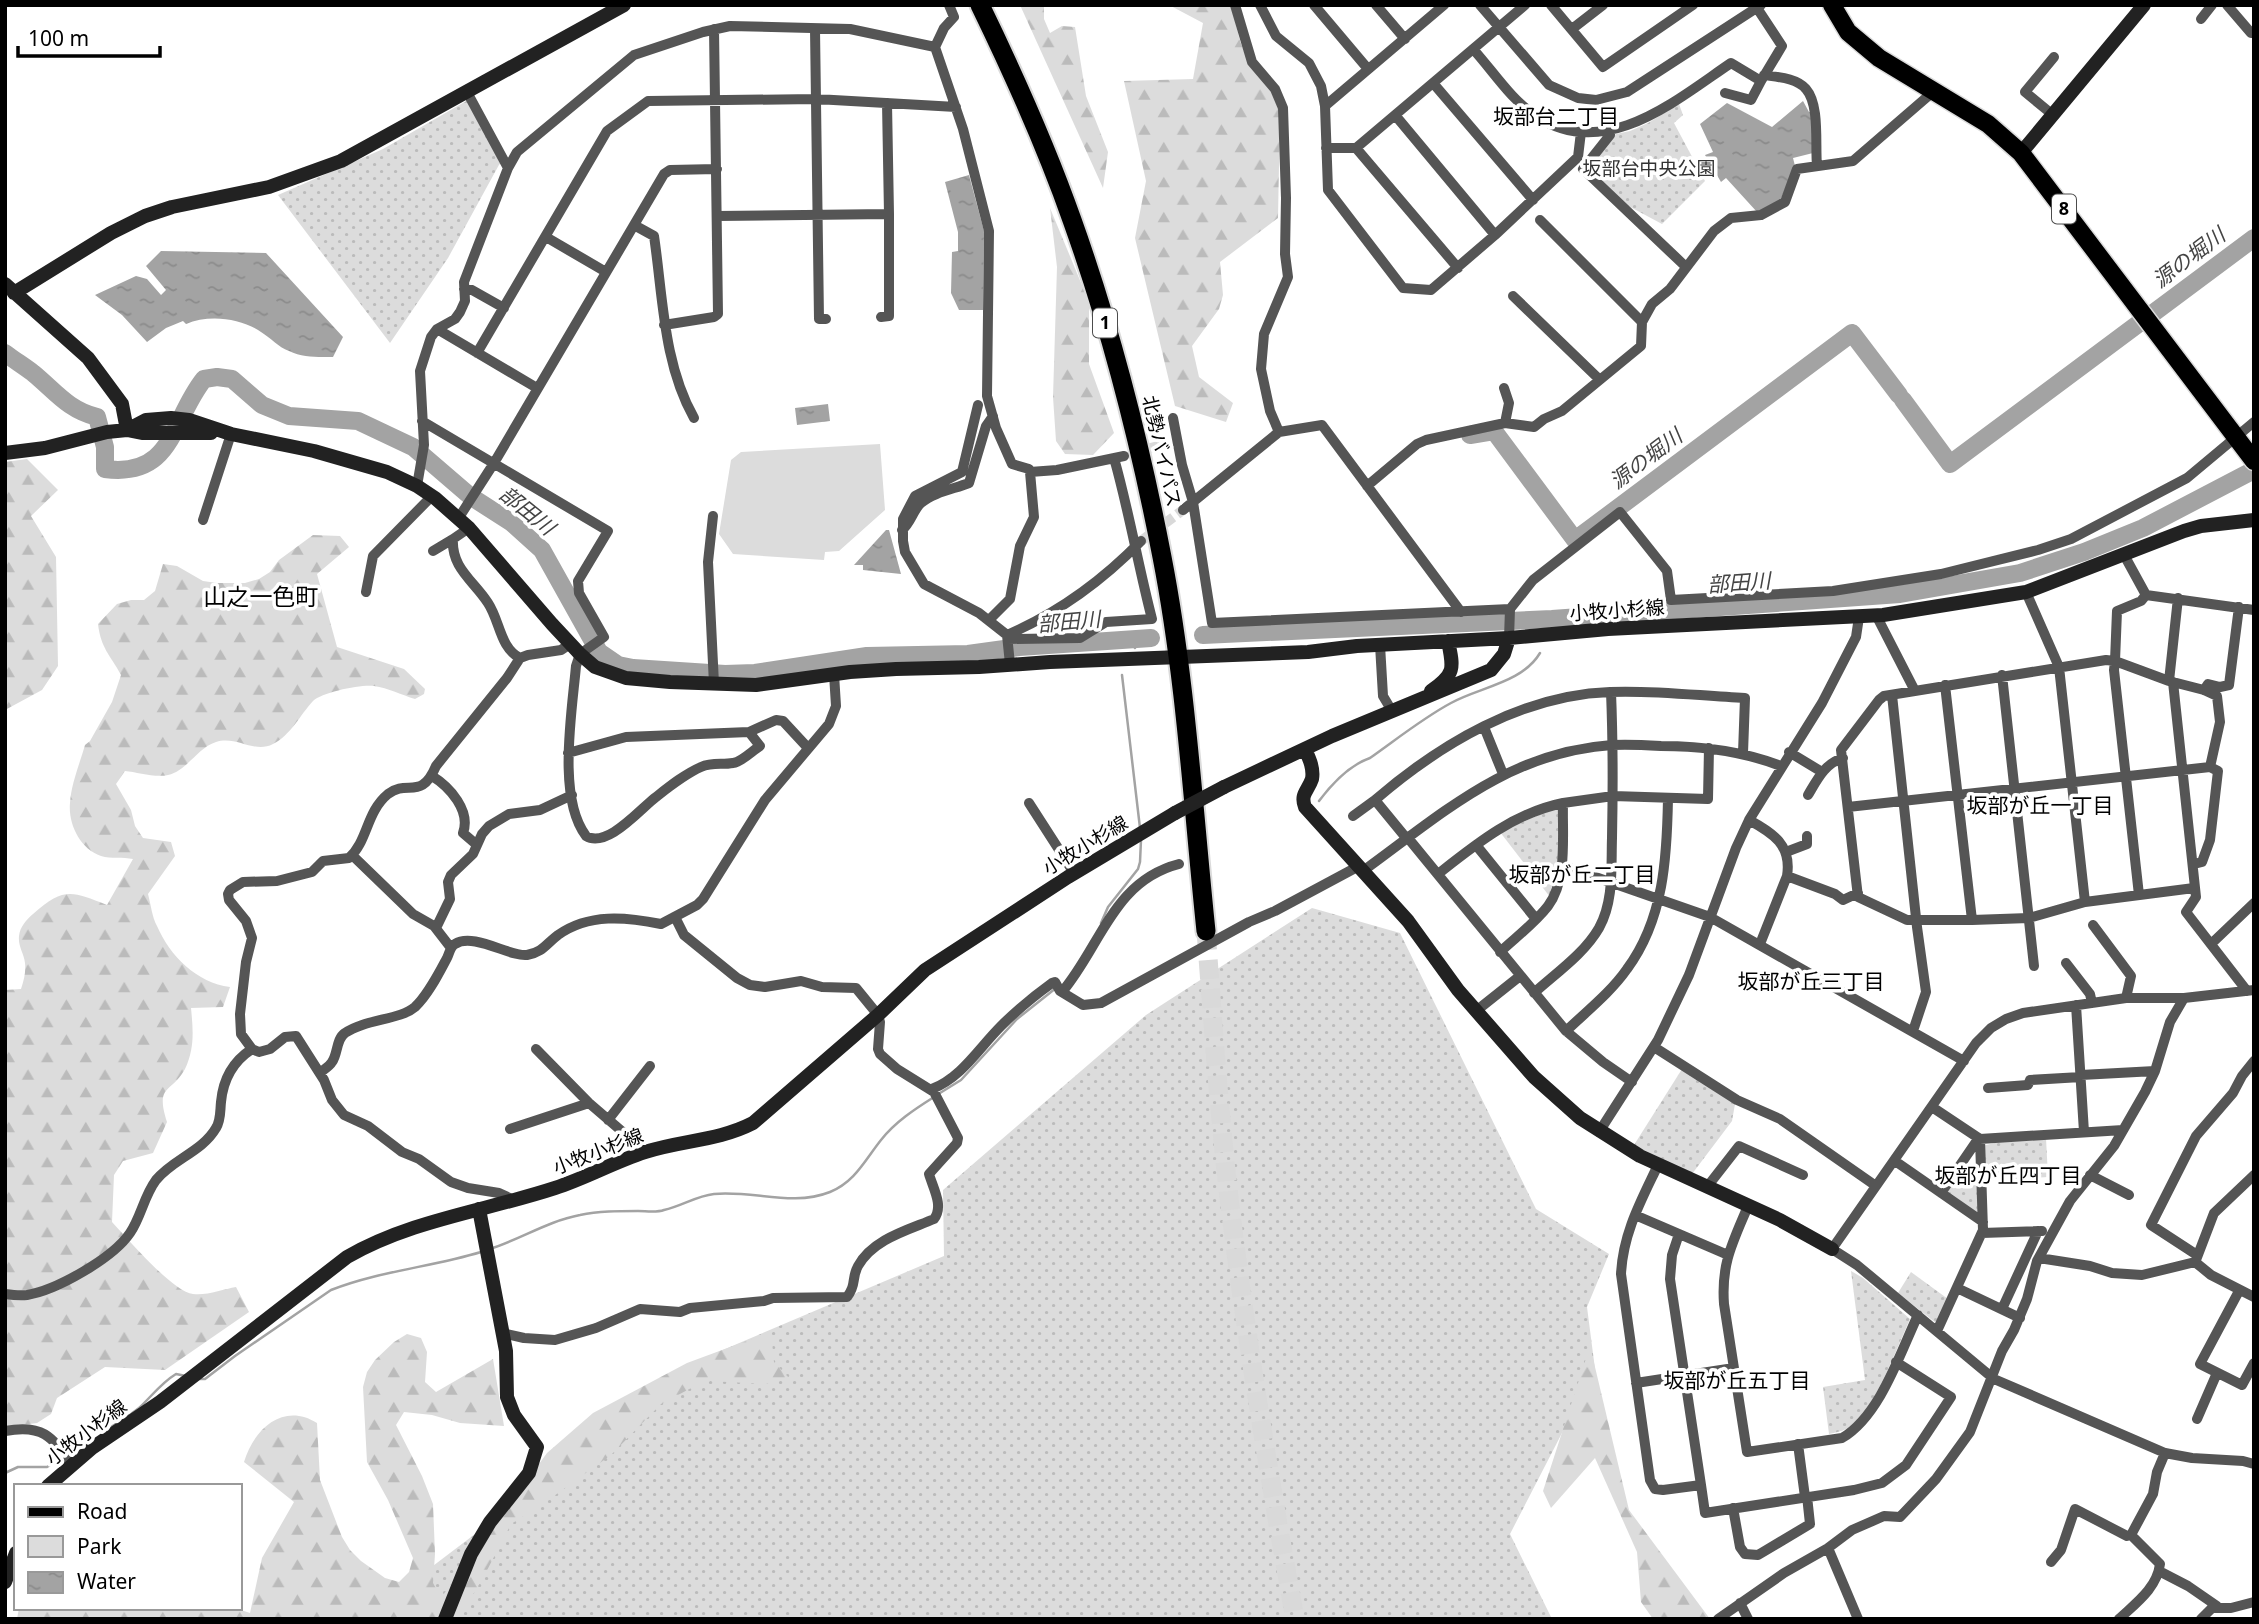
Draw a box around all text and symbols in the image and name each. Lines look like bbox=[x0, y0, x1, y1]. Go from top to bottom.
scale bar bbox=[18, 14, 159, 58]
text: 100 m bbox=[28, 24, 89, 52]
district label: 坂部台二丁目 bbox=[1493, 102, 1619, 130]
park label: 坂部台中央公園 bbox=[1582, 155, 1716, 181]
road number: 8 bbox=[2052, 194, 2076, 224]
water label: 源の堀川 bbox=[2146, 220, 2232, 294]
road number: 1 bbox=[1093, 309, 1117, 338]
street label: 北勢バイパス bbox=[1137, 393, 1187, 509]
water label: 源の堀川 bbox=[1603, 421, 1689, 495]
water label: 部田川 bbox=[494, 480, 562, 542]
water label: 部田川 bbox=[1707, 566, 1773, 598]
district label: 山之一色町 bbox=[204, 580, 319, 612]
street label: 小牧小杉線 bbox=[1569, 594, 1665, 626]
water label: 部田川 bbox=[1036, 604, 1104, 638]
district label: 坂部が丘一丁目 bbox=[1967, 791, 2114, 819]
street label: 小牧小杉線 bbox=[1038, 809, 1132, 881]
district label: 坂部が丘二丁目 bbox=[1509, 860, 1656, 888]
district label: 坂部が丘三丁目 bbox=[1738, 967, 1885, 995]
street label: 小牧小杉線 bbox=[549, 1122, 647, 1180]
district label: 坂部が丘四丁目 bbox=[1935, 1161, 2082, 1189]
district label: 坂部が丘五丁目 bbox=[1664, 1366, 1811, 1394]
street label: 小牧小杉線 bbox=[40, 1393, 132, 1471]
legend bbox=[14, 1484, 242, 1610]
text: Road bbox=[77, 1497, 127, 1525]
text: Park bbox=[77, 1532, 122, 1560]
text: Water bbox=[77, 1567, 136, 1595]

